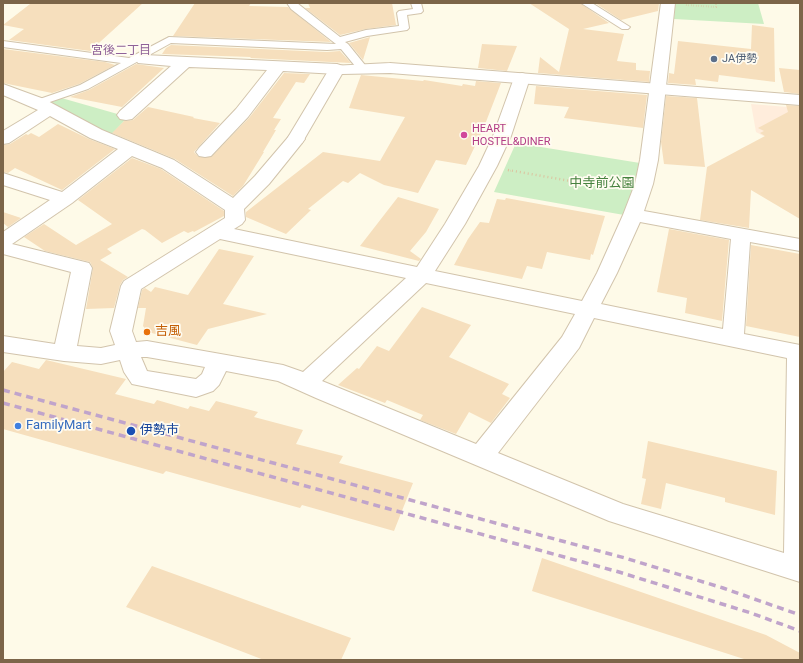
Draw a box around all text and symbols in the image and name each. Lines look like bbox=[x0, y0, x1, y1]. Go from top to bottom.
district label: 宮後二丁目 bbox=[91, 44, 151, 58]
place label: JA伊勢 bbox=[722, 52, 757, 66]
marker: JA伊勢 bbox=[709, 54, 719, 64]
place label: HEART HOSTEL&DINER bbox=[472, 122, 551, 148]
marker: HEART HOSTEL&DINER bbox=[459, 130, 469, 140]
park label: 中寺前公園 bbox=[570, 176, 634, 192]
place label: 吉風 bbox=[155, 324, 181, 340]
marker: 吉風 bbox=[142, 327, 152, 337]
place label: FamilyMart bbox=[26, 418, 91, 434]
marker: FamilyMart bbox=[13, 421, 23, 431]
place label: 伊勢市 bbox=[140, 423, 179, 439]
marker: 伊勢市 bbox=[125, 425, 137, 437]

